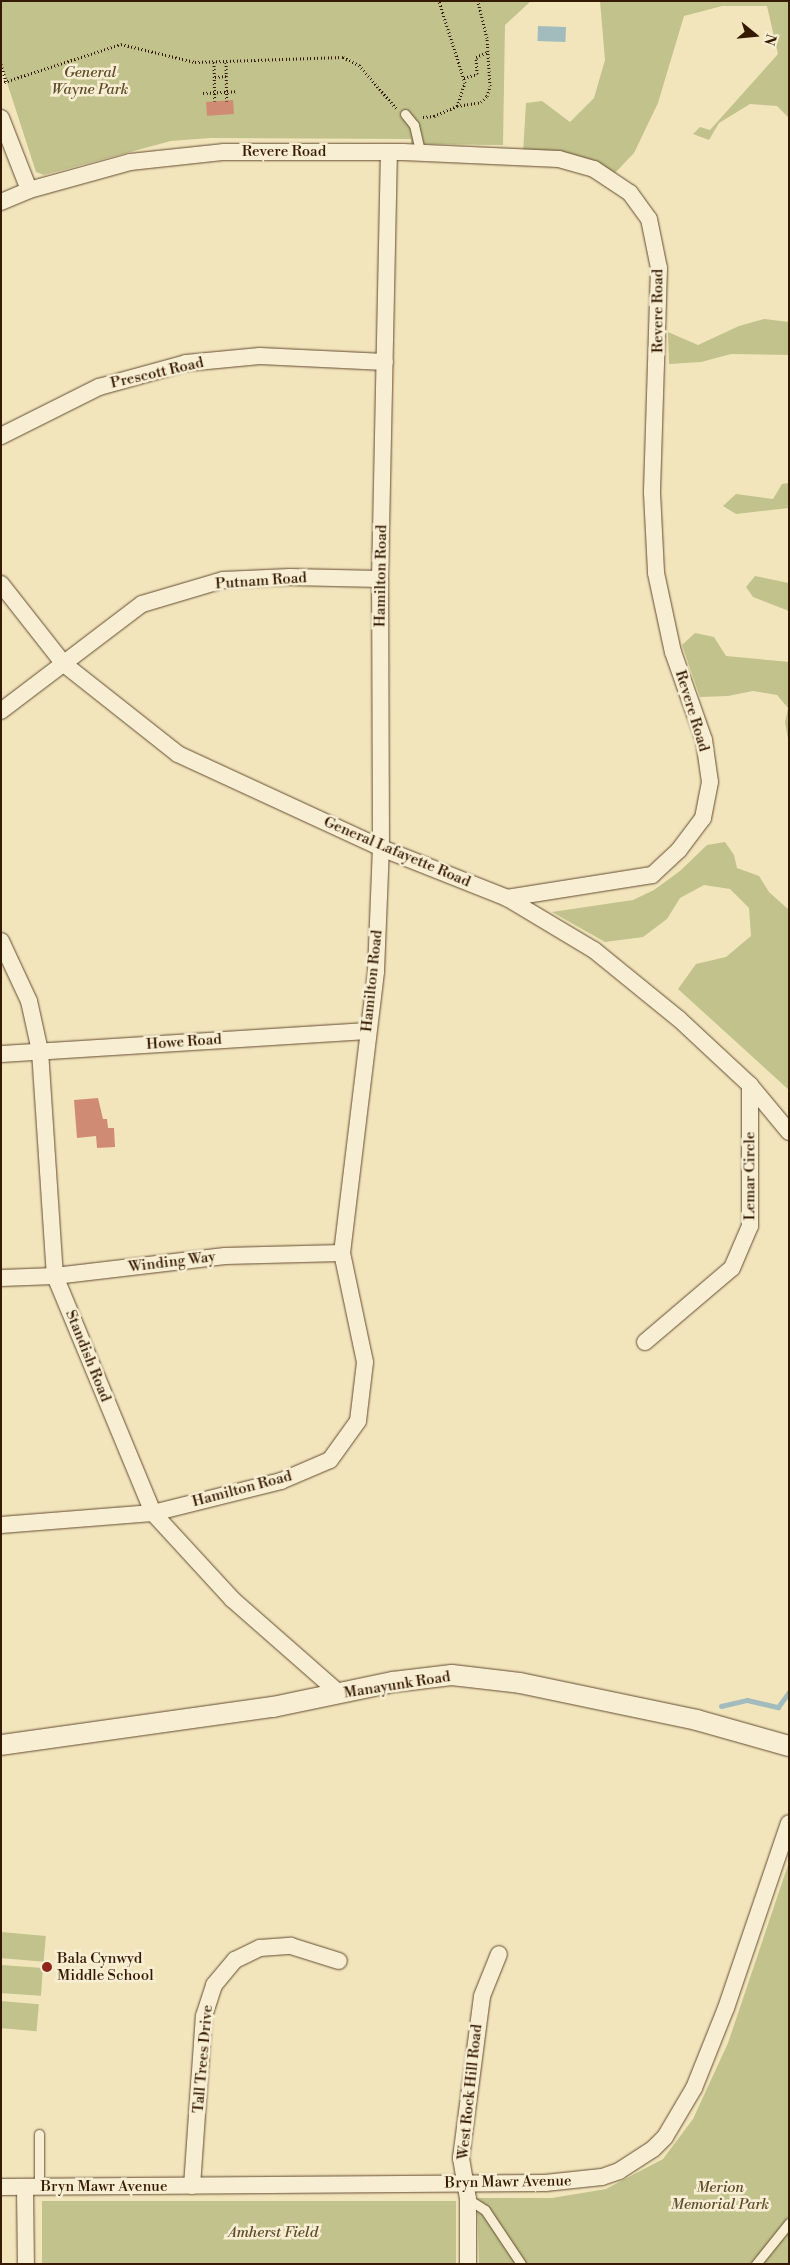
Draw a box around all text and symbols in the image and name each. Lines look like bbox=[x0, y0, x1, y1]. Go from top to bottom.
north arrow bbox=[730, 10, 780, 60]
text: N bbox=[759, 31, 780, 47]
park label: General Wayne Park bbox=[52, 63, 128, 98]
street label: Revere Road bbox=[242, 143, 326, 161]
street label: Revere Road bbox=[649, 269, 667, 353]
street label: Prescott Road bbox=[109, 354, 205, 392]
street label: Hamilton Road bbox=[371, 525, 391, 627]
street label: Putnam Road bbox=[215, 569, 307, 593]
street label: Revere Road bbox=[671, 668, 713, 754]
street label: General Lafayette Road bbox=[321, 813, 473, 891]
street label: Hamilton Road bbox=[358, 929, 386, 1033]
street label: Howe Road bbox=[146, 1030, 222, 1054]
street label: Lemar Circle bbox=[741, 1132, 759, 1220]
street label: Winding Way bbox=[127, 1248, 217, 1276]
street label: Standish Road bbox=[61, 1307, 115, 1405]
street label: Hamilton Road bbox=[190, 1467, 294, 1511]
street label: Manayunk Road bbox=[342, 1668, 452, 1702]
place label: Bala Cynwyd Middle School bbox=[57, 1949, 154, 1984]
marker: Bala Cynwyd Middle School bbox=[41, 1961, 53, 1973]
street label: Tall Trees Drive bbox=[189, 2004, 217, 2114]
street label: West Rock Hill Road bbox=[454, 2023, 486, 2161]
street label: Bryn Mawr Avenue bbox=[444, 2172, 572, 2192]
street label: Bryn Mawr Avenue bbox=[41, 2178, 167, 2196]
park label: Merion Memorial Park bbox=[671, 2178, 769, 2213]
park label: Amherst Field bbox=[228, 2224, 318, 2242]

